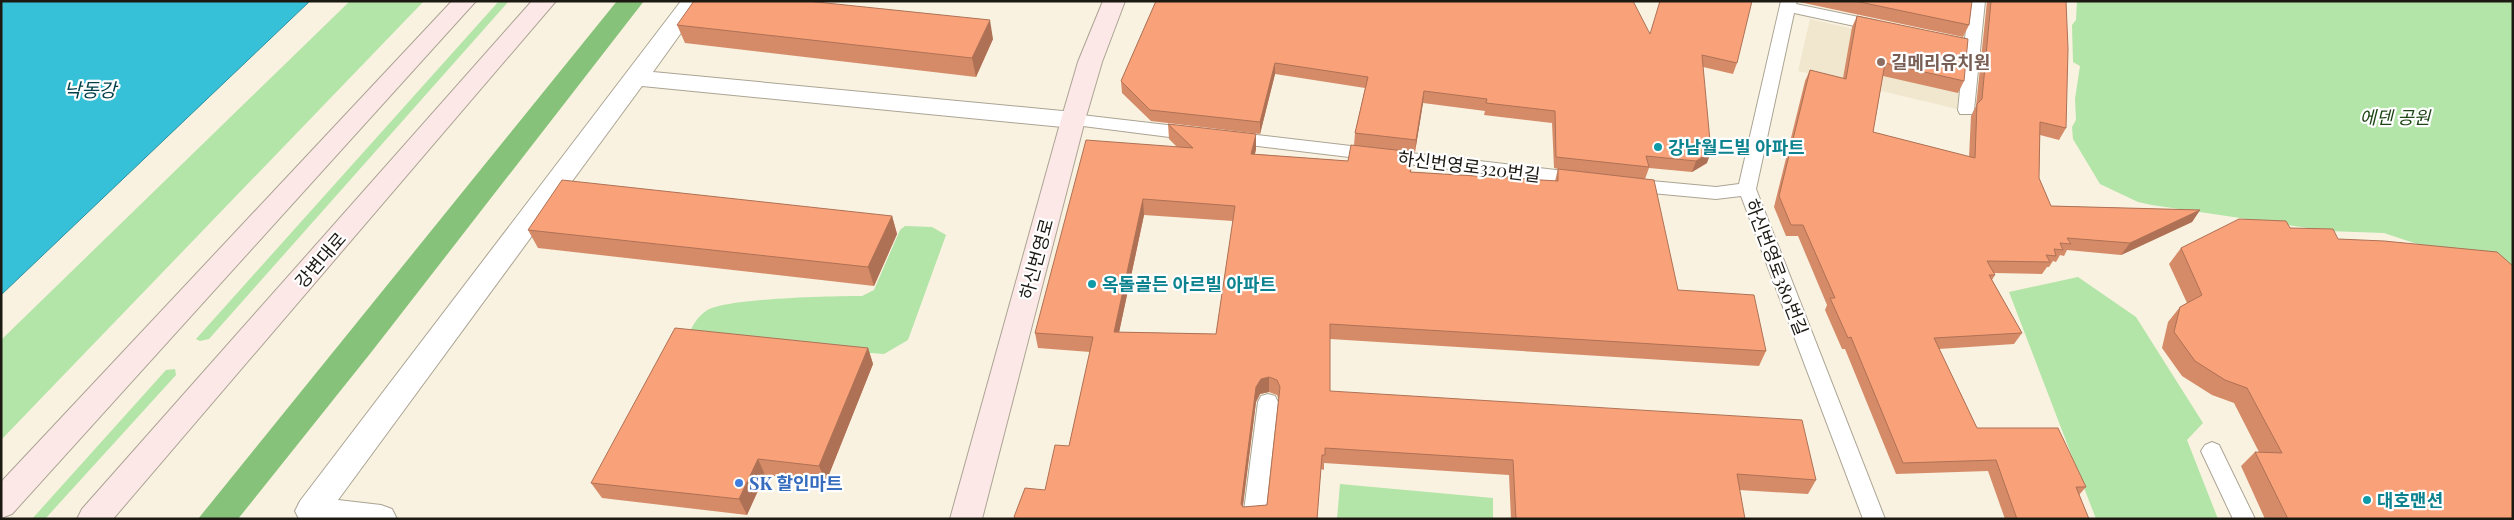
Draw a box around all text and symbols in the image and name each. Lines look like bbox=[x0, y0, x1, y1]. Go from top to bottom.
place label: 길메리유치원 bbox=[1891, 50, 1990, 74]
marker: 길메리유치원 bbox=[1875, 56, 1887, 68]
water label: 낙동강 bbox=[64, 76, 119, 102]
park label: 에덴 공원 bbox=[2360, 105, 2432, 129]
place label: 강남월드빌 아파트 bbox=[1668, 135, 1805, 159]
marker: 강남월드빌 아파트 bbox=[1652, 141, 1664, 153]
street label: 하신번영로320번길 bbox=[1396, 145, 1542, 187]
street label: 하신번영로380번길 bbox=[1740, 195, 1814, 339]
street label: 하신번영로 bbox=[1014, 216, 1058, 302]
street label: 강변대로 bbox=[289, 227, 351, 293]
place label: 옥돌골든 아르빌 아파트 bbox=[1102, 272, 1276, 296]
marker: 옥돌골든 아르빌 아파트 bbox=[1086, 278, 1098, 290]
place label: SK 할인마트 bbox=[749, 471, 843, 495]
marker: SK 할인마트 bbox=[733, 477, 745, 489]
place label: 대호맨션 bbox=[2377, 488, 2443, 512]
marker: 대호맨션 bbox=[2361, 494, 2373, 506]

